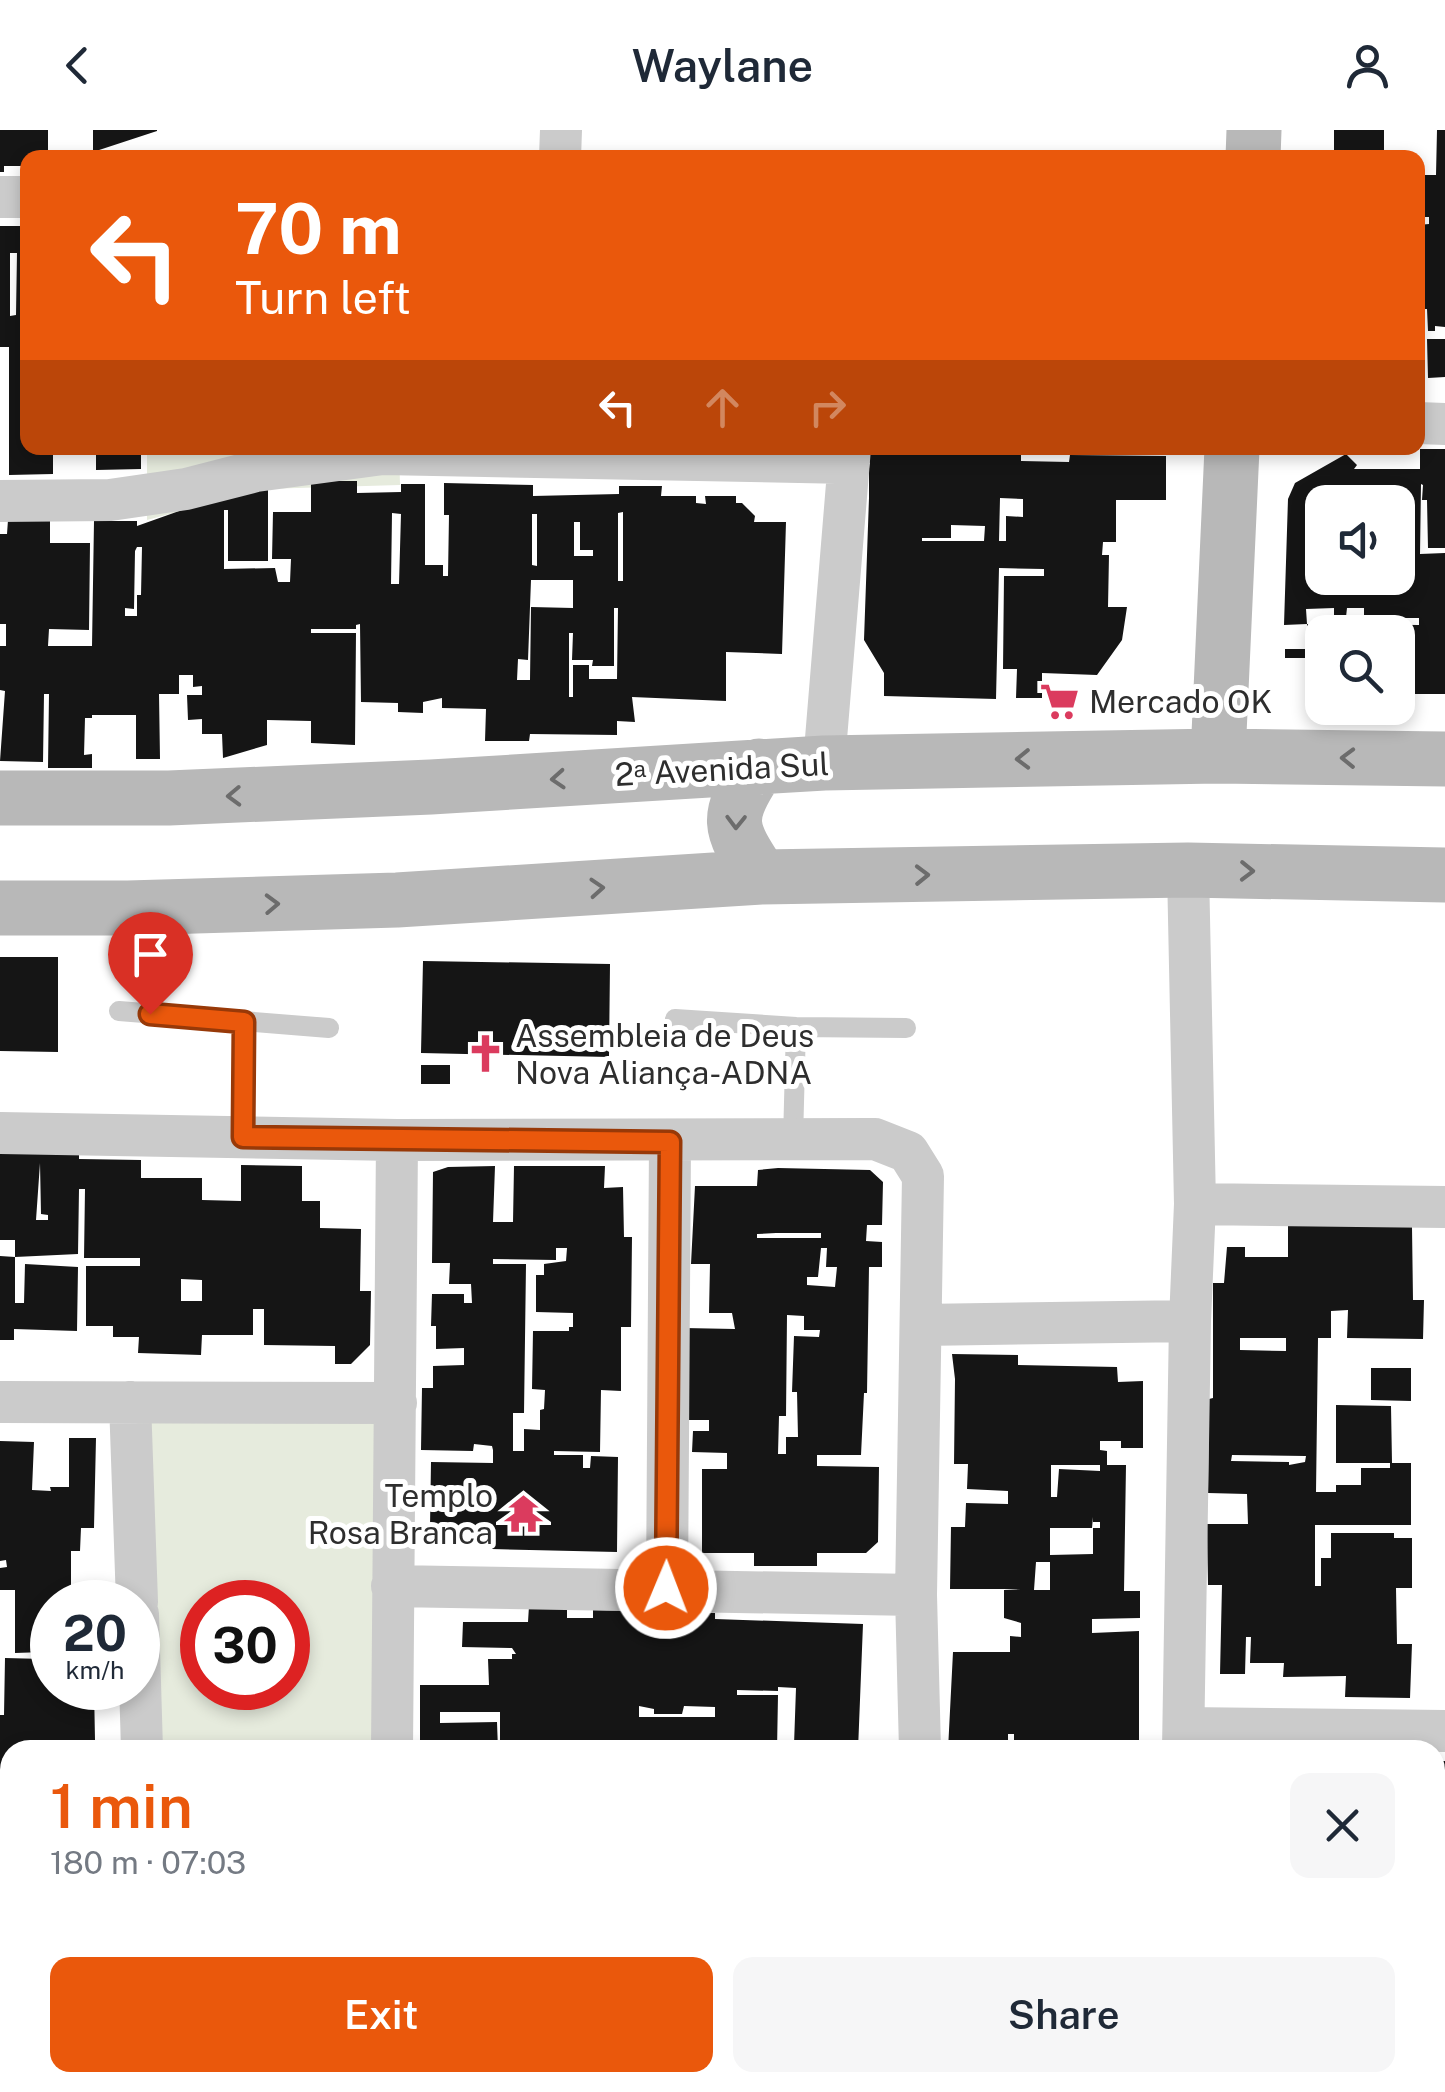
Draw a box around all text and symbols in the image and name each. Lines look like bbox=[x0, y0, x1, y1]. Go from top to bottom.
icon: back bbox=[50, 38, 105, 93]
icon: person bbox=[1340, 38, 1395, 93]
text: Waylane bbox=[632, 39, 813, 92]
text: 70 m bbox=[235, 187, 402, 270]
icon: left bbox=[70, 190, 200, 320]
text: Turn left bbox=[235, 271, 411, 324]
icon: left bbox=[590, 380, 645, 435]
icon: ahead bbox=[695, 380, 750, 435]
icon: right bbox=[800, 380, 855, 435]
map controls bbox=[1305, 485, 1415, 725]
button: sound bbox=[1305, 485, 1415, 595]
button: search bbox=[1305, 615, 1415, 725]
supermarket icon: Mercado OK bbox=[1038, 680, 1080, 722]
place label: Mercado OK bbox=[1089, 683, 1272, 720]
street label: 2ᵃ Avenida Sul bbox=[614, 745, 830, 793]
one-way arrow bbox=[1339, 747, 1355, 768]
one-way arrow bbox=[1014, 749, 1030, 770]
one-way arrow bbox=[550, 768, 566, 789]
one-way arrow bbox=[225, 785, 241, 806]
one-way arrow bbox=[726, 815, 747, 830]
one-way arrow bbox=[1240, 860, 1255, 882]
one-way arrow bbox=[914, 864, 930, 885]
one-way arrow bbox=[589, 878, 605, 899]
one-way arrow bbox=[265, 893, 281, 914]
pin bbox=[108, 912, 193, 1015]
icon: arrive bbox=[123, 927, 178, 982]
place label: Assembleia de Deus Nova Aliança-ADNA bbox=[515, 1017, 814, 1091]
church icon: Assembleia de Deus Nova Aliança-ADNA bbox=[464, 1032, 506, 1074]
place label: Templo Rosa Branca bbox=[308, 1477, 493, 1551]
temple icon: Templo Rosa Branca bbox=[502, 1492, 544, 1534]
position arrow bbox=[614, 1536, 718, 1640]
speed limit sign: 30 bbox=[180, 1580, 310, 1710]
text: 20 bbox=[63, 1603, 127, 1662]
text: km/h bbox=[66, 1655, 124, 1685]
text: 1 min bbox=[50, 1771, 193, 1842]
button: close bbox=[1290, 1773, 1395, 1878]
text: 180 m · 07:03 bbox=[50, 1844, 246, 1881]
button: Exit bbox=[50, 1957, 713, 2072]
button: Share bbox=[733, 1957, 1395, 2072]

